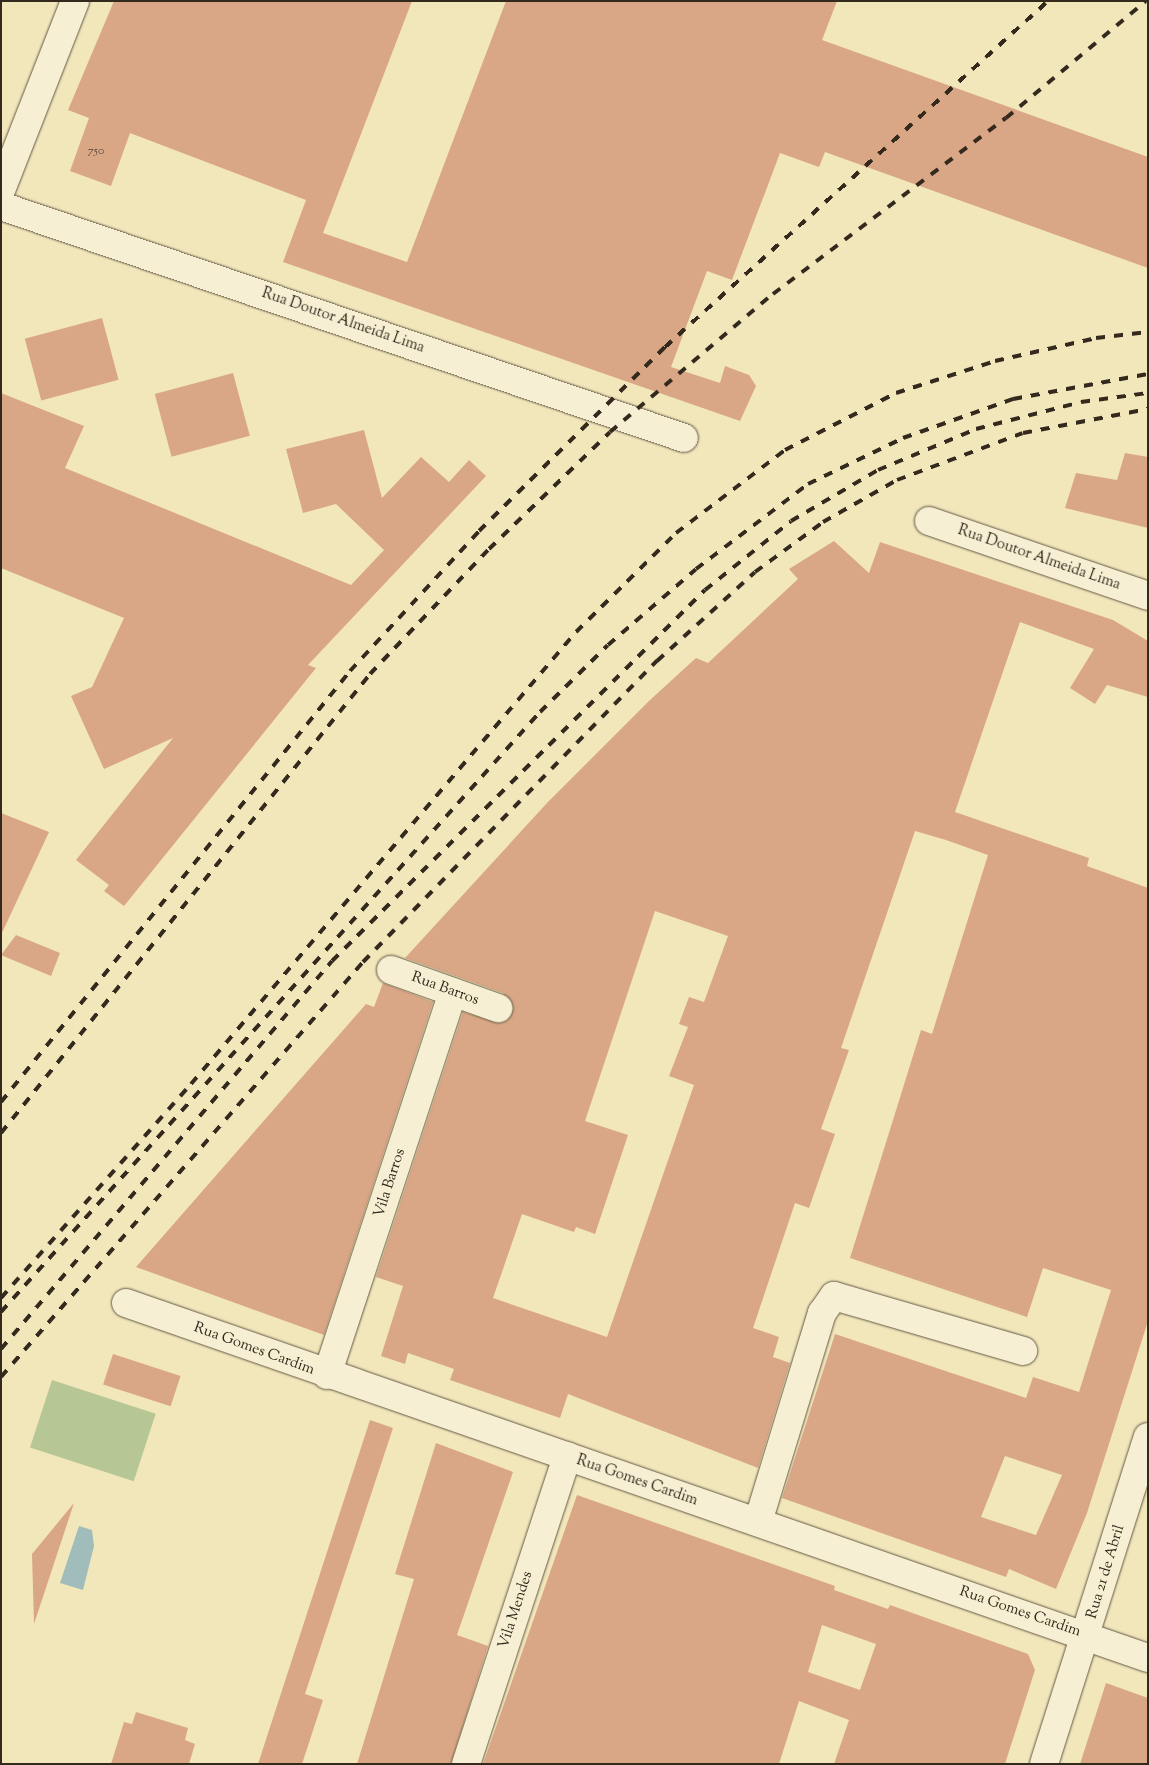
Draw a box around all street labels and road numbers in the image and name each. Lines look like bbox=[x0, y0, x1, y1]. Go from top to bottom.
street label: Rua Doutor Almeida Lima bbox=[259, 285, 427, 357]
street label: Rua Doutor Almeida Lima bbox=[955, 522, 1123, 594]
street label: Rua Barros bbox=[409, 968, 481, 1010]
street label: Vila Barros bbox=[370, 1146, 410, 1220]
street label: Rua Gomes Cardim bbox=[191, 1319, 317, 1379]
street label: Rua Gomes Cardim bbox=[574, 1452, 700, 1510]
street label: Rua 21 de Abril bbox=[1083, 1523, 1129, 1621]
street label: Vila Mendes bbox=[495, 1569, 537, 1651]
street label: Rua Gomes Cardim bbox=[957, 1583, 1083, 1641]

